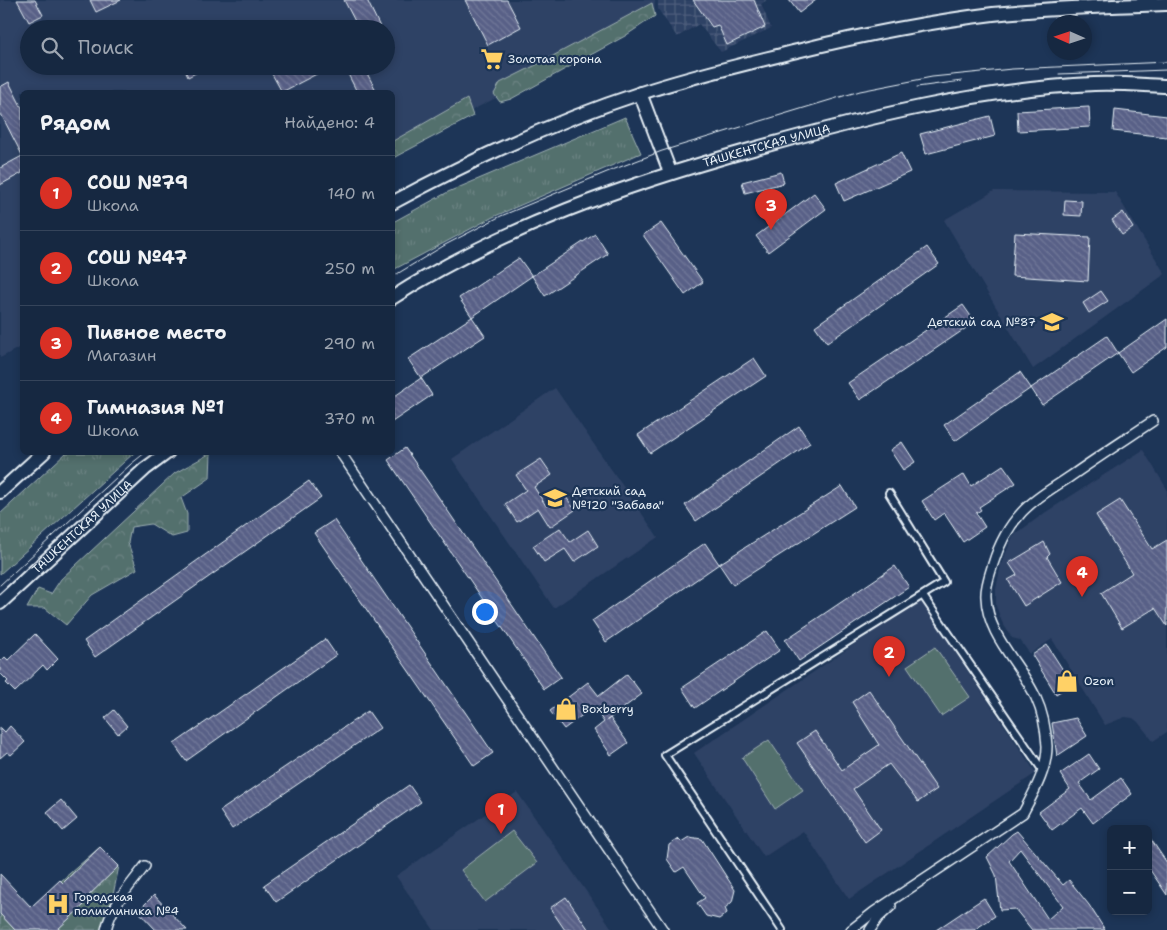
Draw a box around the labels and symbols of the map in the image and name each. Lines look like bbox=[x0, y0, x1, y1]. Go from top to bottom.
north arrow bbox=[1047, 15, 1092, 60]
supermarket icon: Золотая корона bbox=[479, 46, 505, 72]
place label: Золотая корона bbox=[508, 51, 602, 67]
street label: ТАШКЕНТСКАЯ УЛИЦА bbox=[701, 120, 832, 171]
pin: 3 bbox=[755, 189, 787, 230]
school or university icon: Детский сад №87 bbox=[1039, 309, 1065, 335]
place label: Детский сад №87 bbox=[927, 314, 1036, 330]
street label: ТАШКЕНТСКАЯ УЛИЦА bbox=[29, 476, 136, 577]
place label: Детский сад №120 "Забава" bbox=[572, 483, 664, 513]
school or university icon: Детский сад №120 "Забава" bbox=[542, 485, 568, 511]
pin: 4 bbox=[1066, 556, 1098, 597]
your location bbox=[472, 599, 498, 625]
pin: 2 bbox=[873, 636, 905, 677]
shop icon: Ozon bbox=[1054, 668, 1080, 694]
place label: Ozon bbox=[1084, 673, 1114, 689]
shop icon: Boxberry bbox=[553, 696, 579, 722]
place label: Boxberry bbox=[582, 701, 634, 717]
pin: 1 bbox=[485, 793, 517, 834]
place label: Городская поликлиника №4 bbox=[74, 889, 179, 919]
hospital icon: Городская поликлиника №4 bbox=[45, 891, 71, 917]

